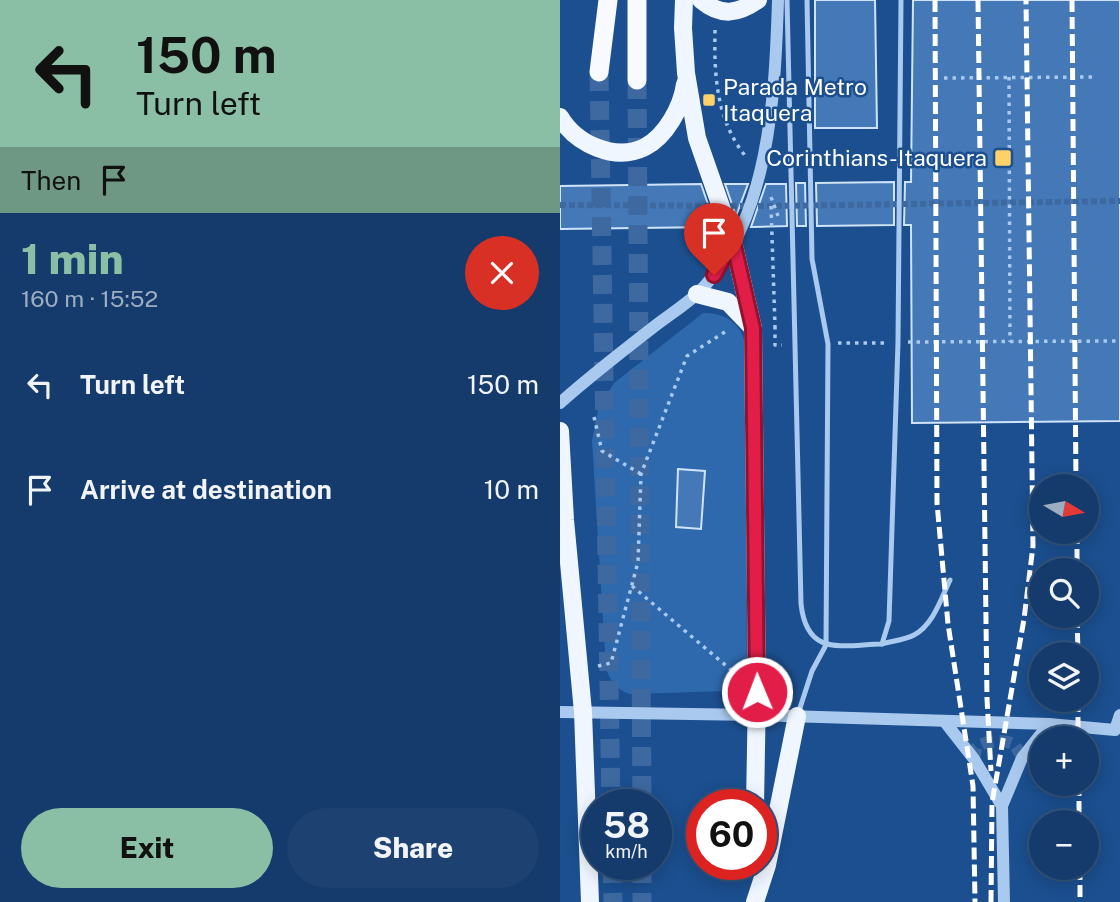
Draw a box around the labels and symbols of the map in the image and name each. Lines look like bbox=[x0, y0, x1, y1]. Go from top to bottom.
place label: Parada Metro Itaquera bbox=[723, 73, 867, 126]
marker: Parada Metro Itaquera bbox=[701, 92, 717, 108]
place label: Corinthians-Itaquera bbox=[766, 144, 987, 171]
marker: Corinthians-Itaquera bbox=[993, 148, 1013, 168]
pin bbox=[684, 203, 744, 275]
north arrow bbox=[1029, 474, 1099, 544]
position arrow bbox=[720, 655, 794, 729]
speed limit sign: 60 bbox=[686, 789, 777, 880]

